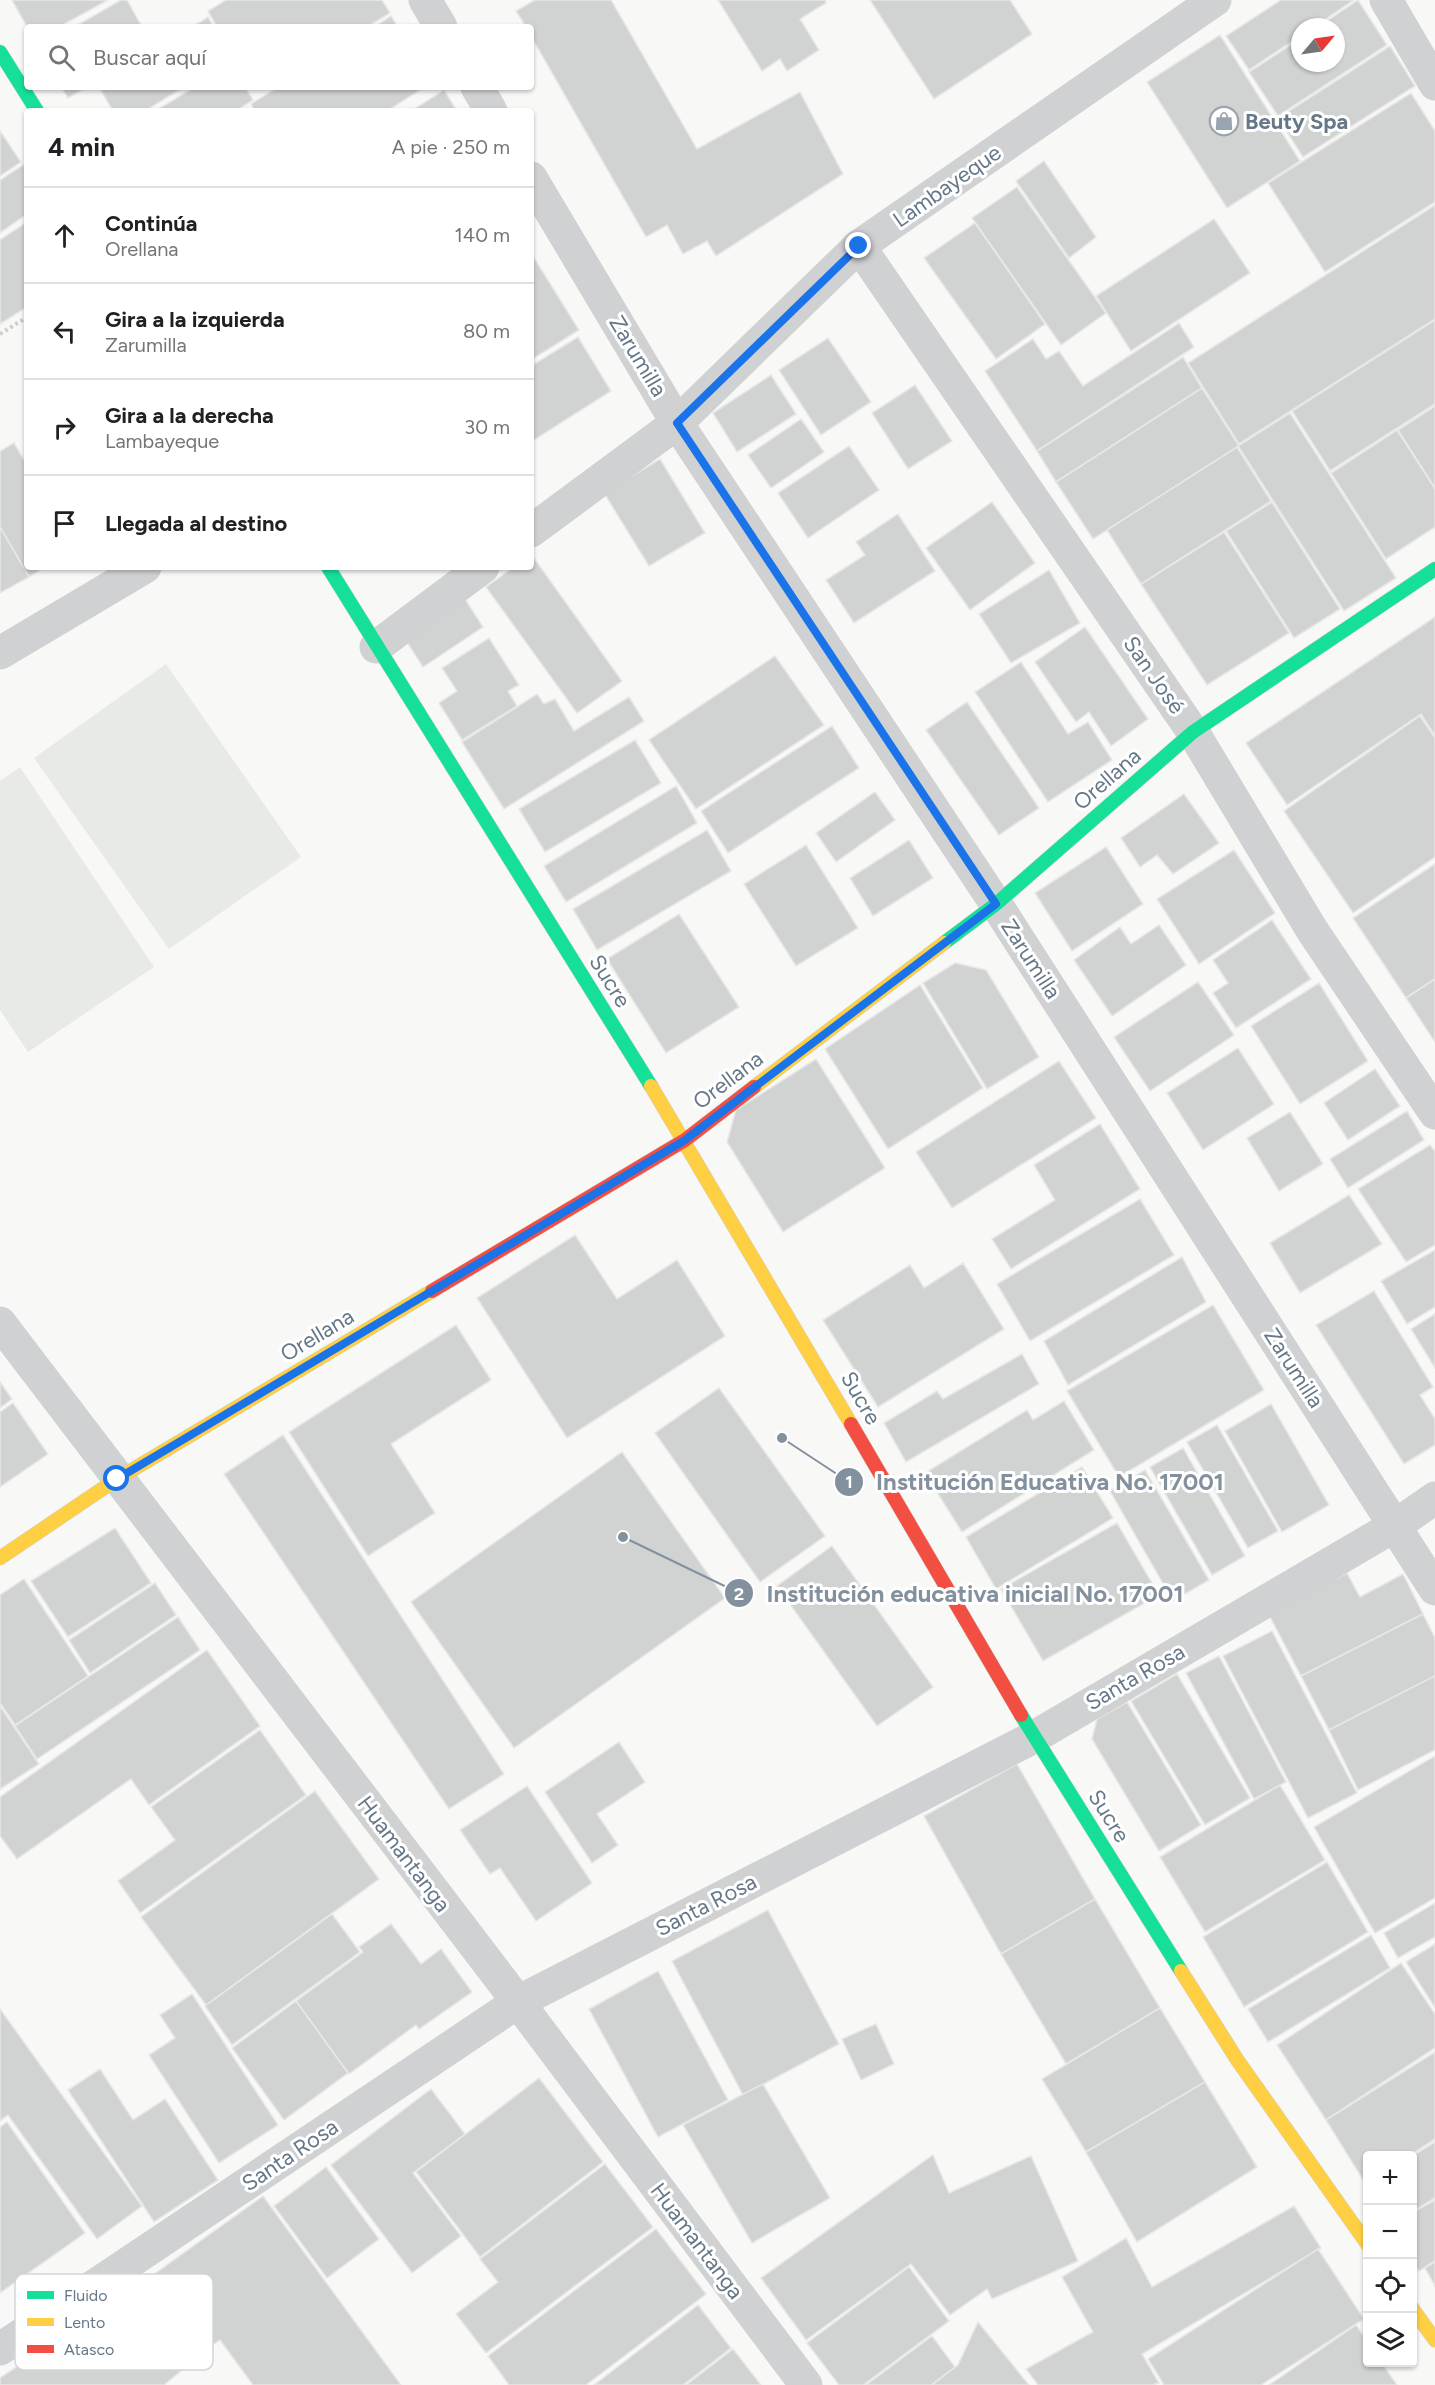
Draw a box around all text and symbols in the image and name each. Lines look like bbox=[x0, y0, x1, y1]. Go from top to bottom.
north arrow bbox=[1291, 18, 1345, 72]
search box bbox=[24, 24, 534, 90]
icon: search bbox=[45, 41, 78, 74]
text: Buscar aquí bbox=[93, 44, 206, 71]
shop icon: Beuty Spa bbox=[1208, 105, 1240, 137]
place label: Beuty Spa bbox=[1245, 108, 1348, 135]
text: 4 min bbox=[48, 131, 115, 163]
text: A pie · 250 m bbox=[392, 135, 510, 159]
street label: Lambayeque bbox=[888, 139, 1006, 233]
text: Continúa bbox=[105, 210, 198, 237]
icon: ahead bbox=[48, 219, 81, 252]
text: 140 m bbox=[455, 223, 510, 247]
route end bbox=[845, 232, 871, 258]
text: Orellana bbox=[105, 237, 179, 261]
text: Gira a la izquierda bbox=[105, 306, 285, 333]
street label: Zarumilla bbox=[603, 311, 673, 401]
icon: left bbox=[48, 315, 81, 348]
text: 80 m bbox=[463, 319, 510, 343]
text: Zarumilla bbox=[105, 333, 187, 357]
text: Gira a la derecha bbox=[105, 402, 274, 429]
icon: right bbox=[48, 411, 81, 444]
text: 30 m bbox=[464, 415, 510, 439]
text: Lambayeque bbox=[105, 429, 219, 453]
icon: arrive bbox=[48, 507, 81, 540]
text: Llegada al destino bbox=[105, 510, 287, 537]
street label: San José bbox=[1117, 631, 1191, 719]
street label: Orellana bbox=[1068, 742, 1146, 816]
street label: Zarumilla bbox=[995, 914, 1067, 1004]
street label: Sucre bbox=[583, 950, 637, 1012]
street label: Orellana bbox=[688, 1045, 768, 1115]
street label: Orellana bbox=[275, 1303, 359, 1367]
street label: Zarumilla bbox=[1258, 1323, 1330, 1413]
street label: Sucre bbox=[835, 1367, 887, 1429]
callout: Institución Educativa No. 17001 bbox=[834, 1461, 1236, 1503]
route start bbox=[103, 1465, 129, 1491]
text: Institución Educativa No. 17001 bbox=[876, 1467, 1224, 1496]
text: 1 bbox=[845, 1471, 853, 1493]
callout: Institución educativa inicial No. 17001 bbox=[724, 1572, 1195, 1614]
text: Institución educativa inicial No. 17001 bbox=[766, 1579, 1184, 1608]
text: 2 bbox=[734, 1583, 744, 1605]
street label: Santa Rosa bbox=[1081, 1638, 1189, 1716]
street label: Sucre bbox=[1082, 1785, 1136, 1847]
street label: Huamantanga bbox=[352, 1791, 456, 1917]
street label: Santa Rosa bbox=[651, 1868, 761, 1942]
street label: Santa Rosa bbox=[237, 2113, 343, 2197]
map controls bbox=[1363, 2151, 1417, 2367]
button: + bbox=[1363, 2151, 1417, 2205]
street label: Huamantanga bbox=[645, 2178, 749, 2304]
button: − bbox=[1363, 2205, 1417, 2259]
button: locate bbox=[1363, 2259, 1417, 2313]
legend bbox=[15, 2274, 213, 2370]
text: Fluido bbox=[64, 2286, 108, 2305]
text: Lento bbox=[64, 2313, 105, 2332]
button: layers bbox=[1363, 2313, 1417, 2367]
text: Atasco bbox=[64, 2340, 114, 2359]

